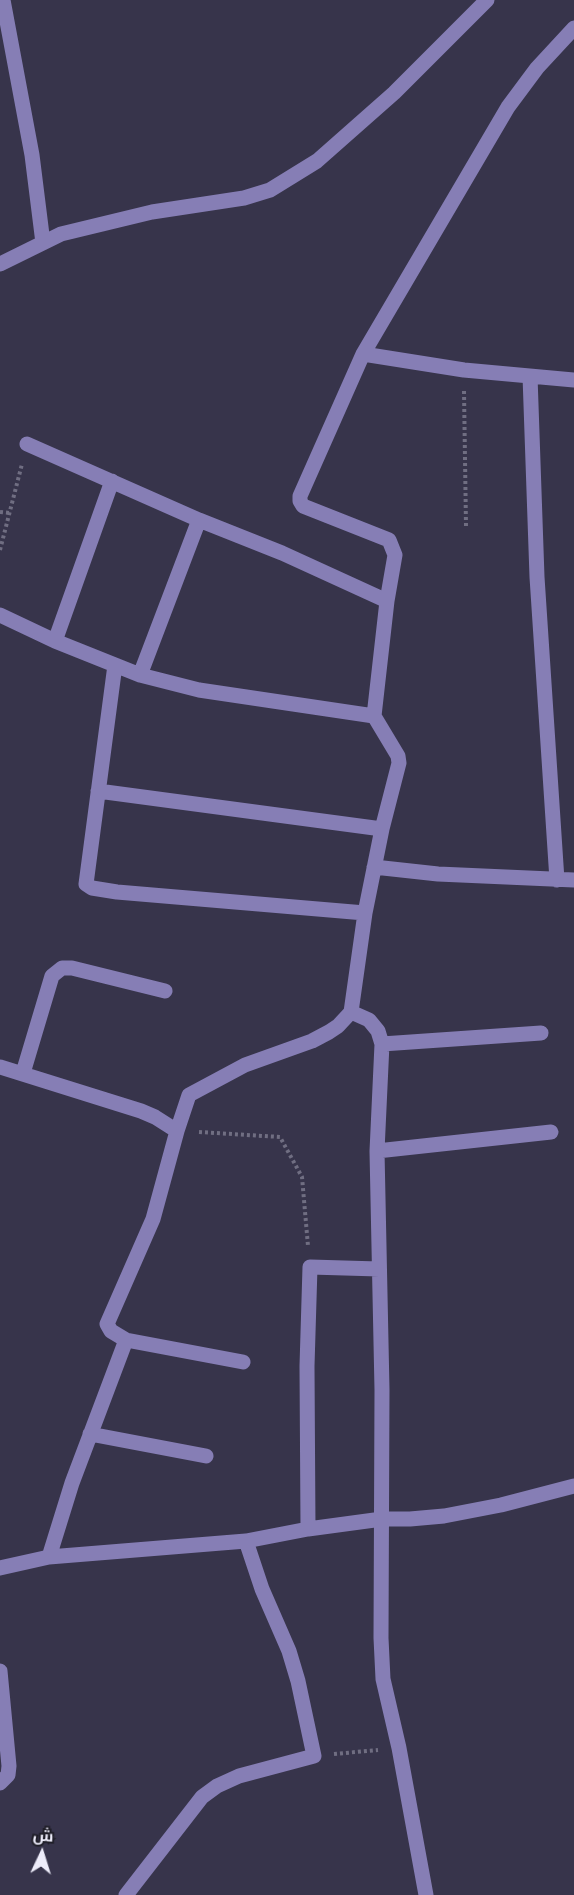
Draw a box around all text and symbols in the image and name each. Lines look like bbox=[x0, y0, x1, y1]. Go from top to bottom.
north arrow bbox=[12, 1823, 72, 1883]
text: ش bbox=[32, 1825, 54, 1845]

